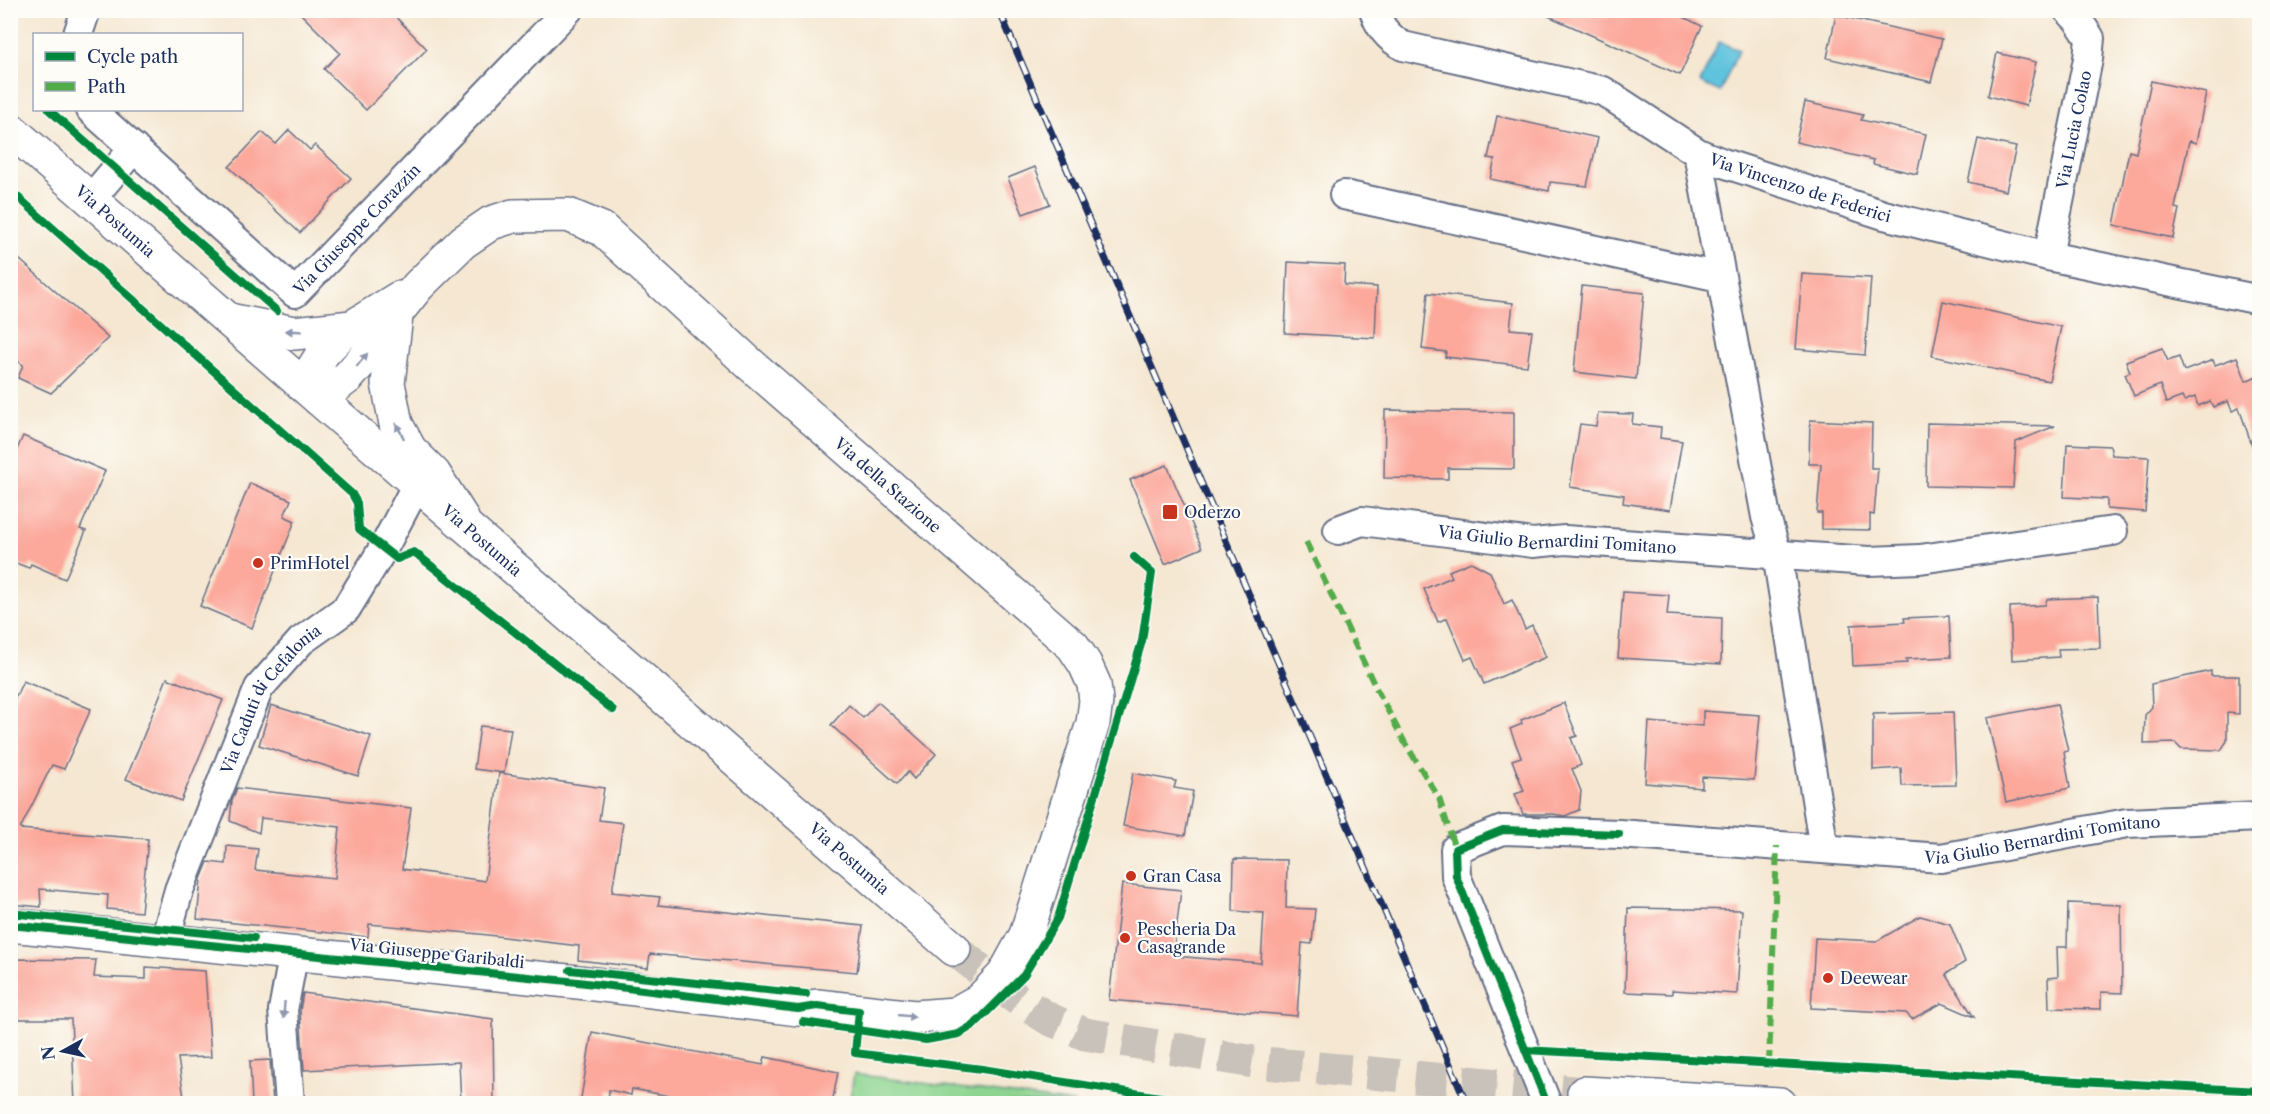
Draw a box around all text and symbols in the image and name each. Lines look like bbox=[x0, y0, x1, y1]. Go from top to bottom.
legend bbox=[33, 33, 243, 111]
text: Cycle path bbox=[87, 46, 178, 68]
street label: Via Lucia Colao bbox=[2052, 68, 2095, 191]
text: Path bbox=[87, 76, 126, 98]
street label: Via Vincenzo de Federici bbox=[1706, 148, 1893, 226]
street label: Via Giuseppe Corazzin bbox=[288, 159, 424, 299]
street label: Via Postumia bbox=[71, 180, 160, 262]
one-way arrow bbox=[284, 327, 303, 336]
one-way arrow bbox=[355, 353, 368, 368]
one-way arrow bbox=[395, 422, 405, 439]
street label: Via della Stazione bbox=[830, 432, 946, 537]
street label: Via Postumia bbox=[437, 499, 527, 581]
place label: Oderzo bbox=[1184, 502, 1241, 522]
marker: Oderzo bbox=[1161, 503, 1179, 521]
street label: Via Giulio Bernardini Tomitano bbox=[1436, 521, 1677, 558]
place label: PrimHotel bbox=[270, 553, 350, 573]
marker: PrimHotel bbox=[251, 556, 265, 570]
street label: Via Caduti di Cefalonia bbox=[216, 620, 325, 778]
street label: Via Giulio Bernardini Tomitano bbox=[1922, 811, 2161, 868]
street label: Via Postumia bbox=[804, 818, 894, 899]
place label: Gran Casa bbox=[1143, 866, 1222, 886]
marker: Gran Casa bbox=[1124, 869, 1138, 883]
place label: Pescheria Da Casagrande bbox=[1137, 919, 1237, 957]
marker: Pescheria Da Casagrande bbox=[1118, 931, 1132, 945]
street label: Via Giuseppe Garibaldi bbox=[348, 934, 526, 972]
place label: Deewear bbox=[1840, 968, 1908, 988]
marker: Deewear bbox=[1821, 971, 1835, 985]
one-way arrow bbox=[279, 1000, 289, 1019]
one-way arrow bbox=[898, 1011, 917, 1021]
north arrow bbox=[33, 1021, 93, 1081]
text: N bbox=[37, 1045, 59, 1061]

